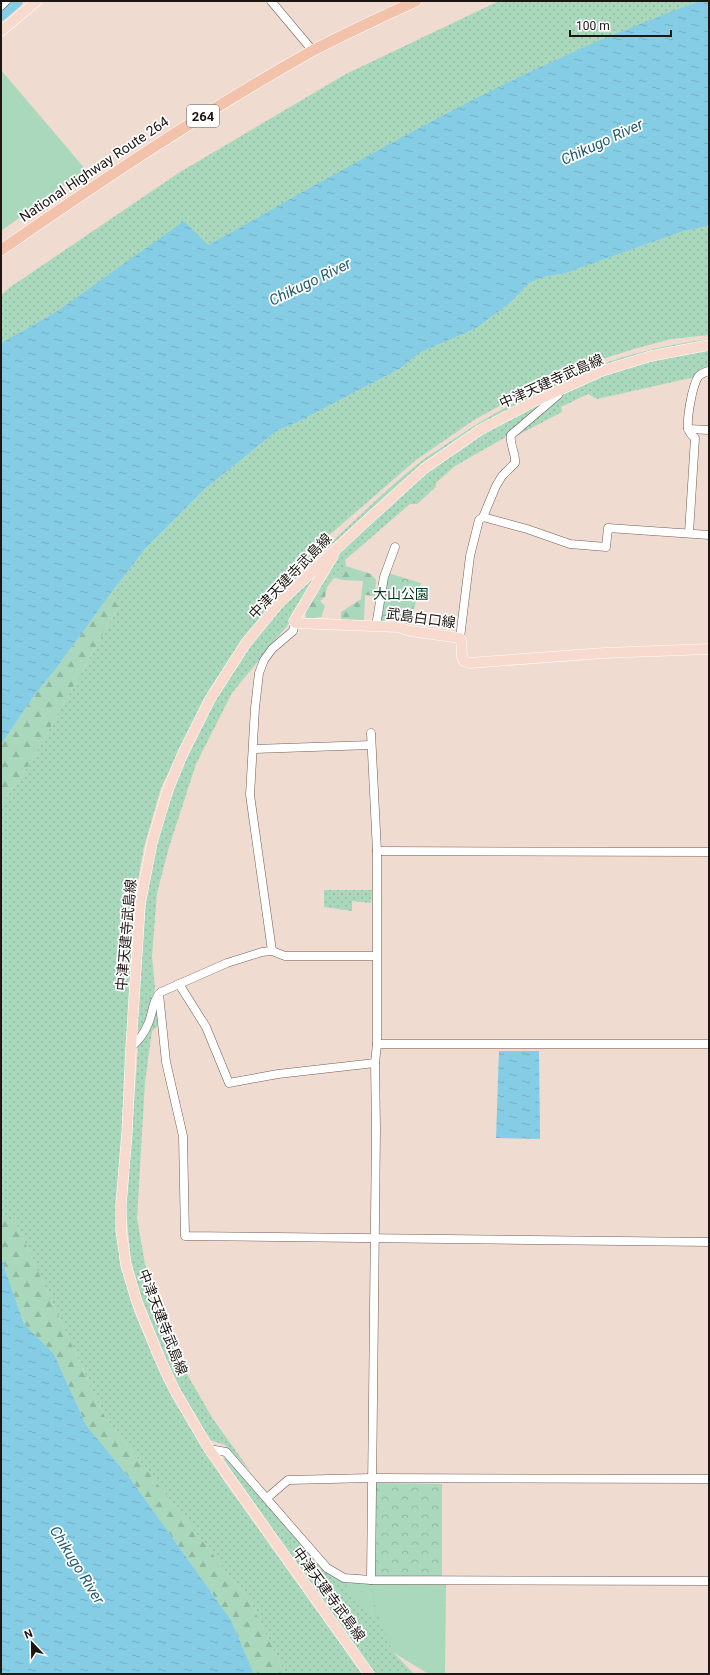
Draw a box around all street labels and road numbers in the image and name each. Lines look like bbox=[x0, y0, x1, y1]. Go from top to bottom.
road number: 264 bbox=[187, 105, 219, 127]
street label: National Highway Route 264 bbox=[16, 113, 172, 225]
street label: 中津天建寺武島線 bbox=[497, 351, 605, 411]
street label: 中津天建寺武島線 bbox=[245, 530, 335, 622]
street label: 武島白口線 bbox=[385, 605, 457, 631]
street label: 中津天建寺武島線 bbox=[113, 879, 139, 991]
street label: 中津天建寺武島線 bbox=[135, 1267, 191, 1377]
street label: 中津天建寺武島線 bbox=[290, 1544, 368, 1644]

